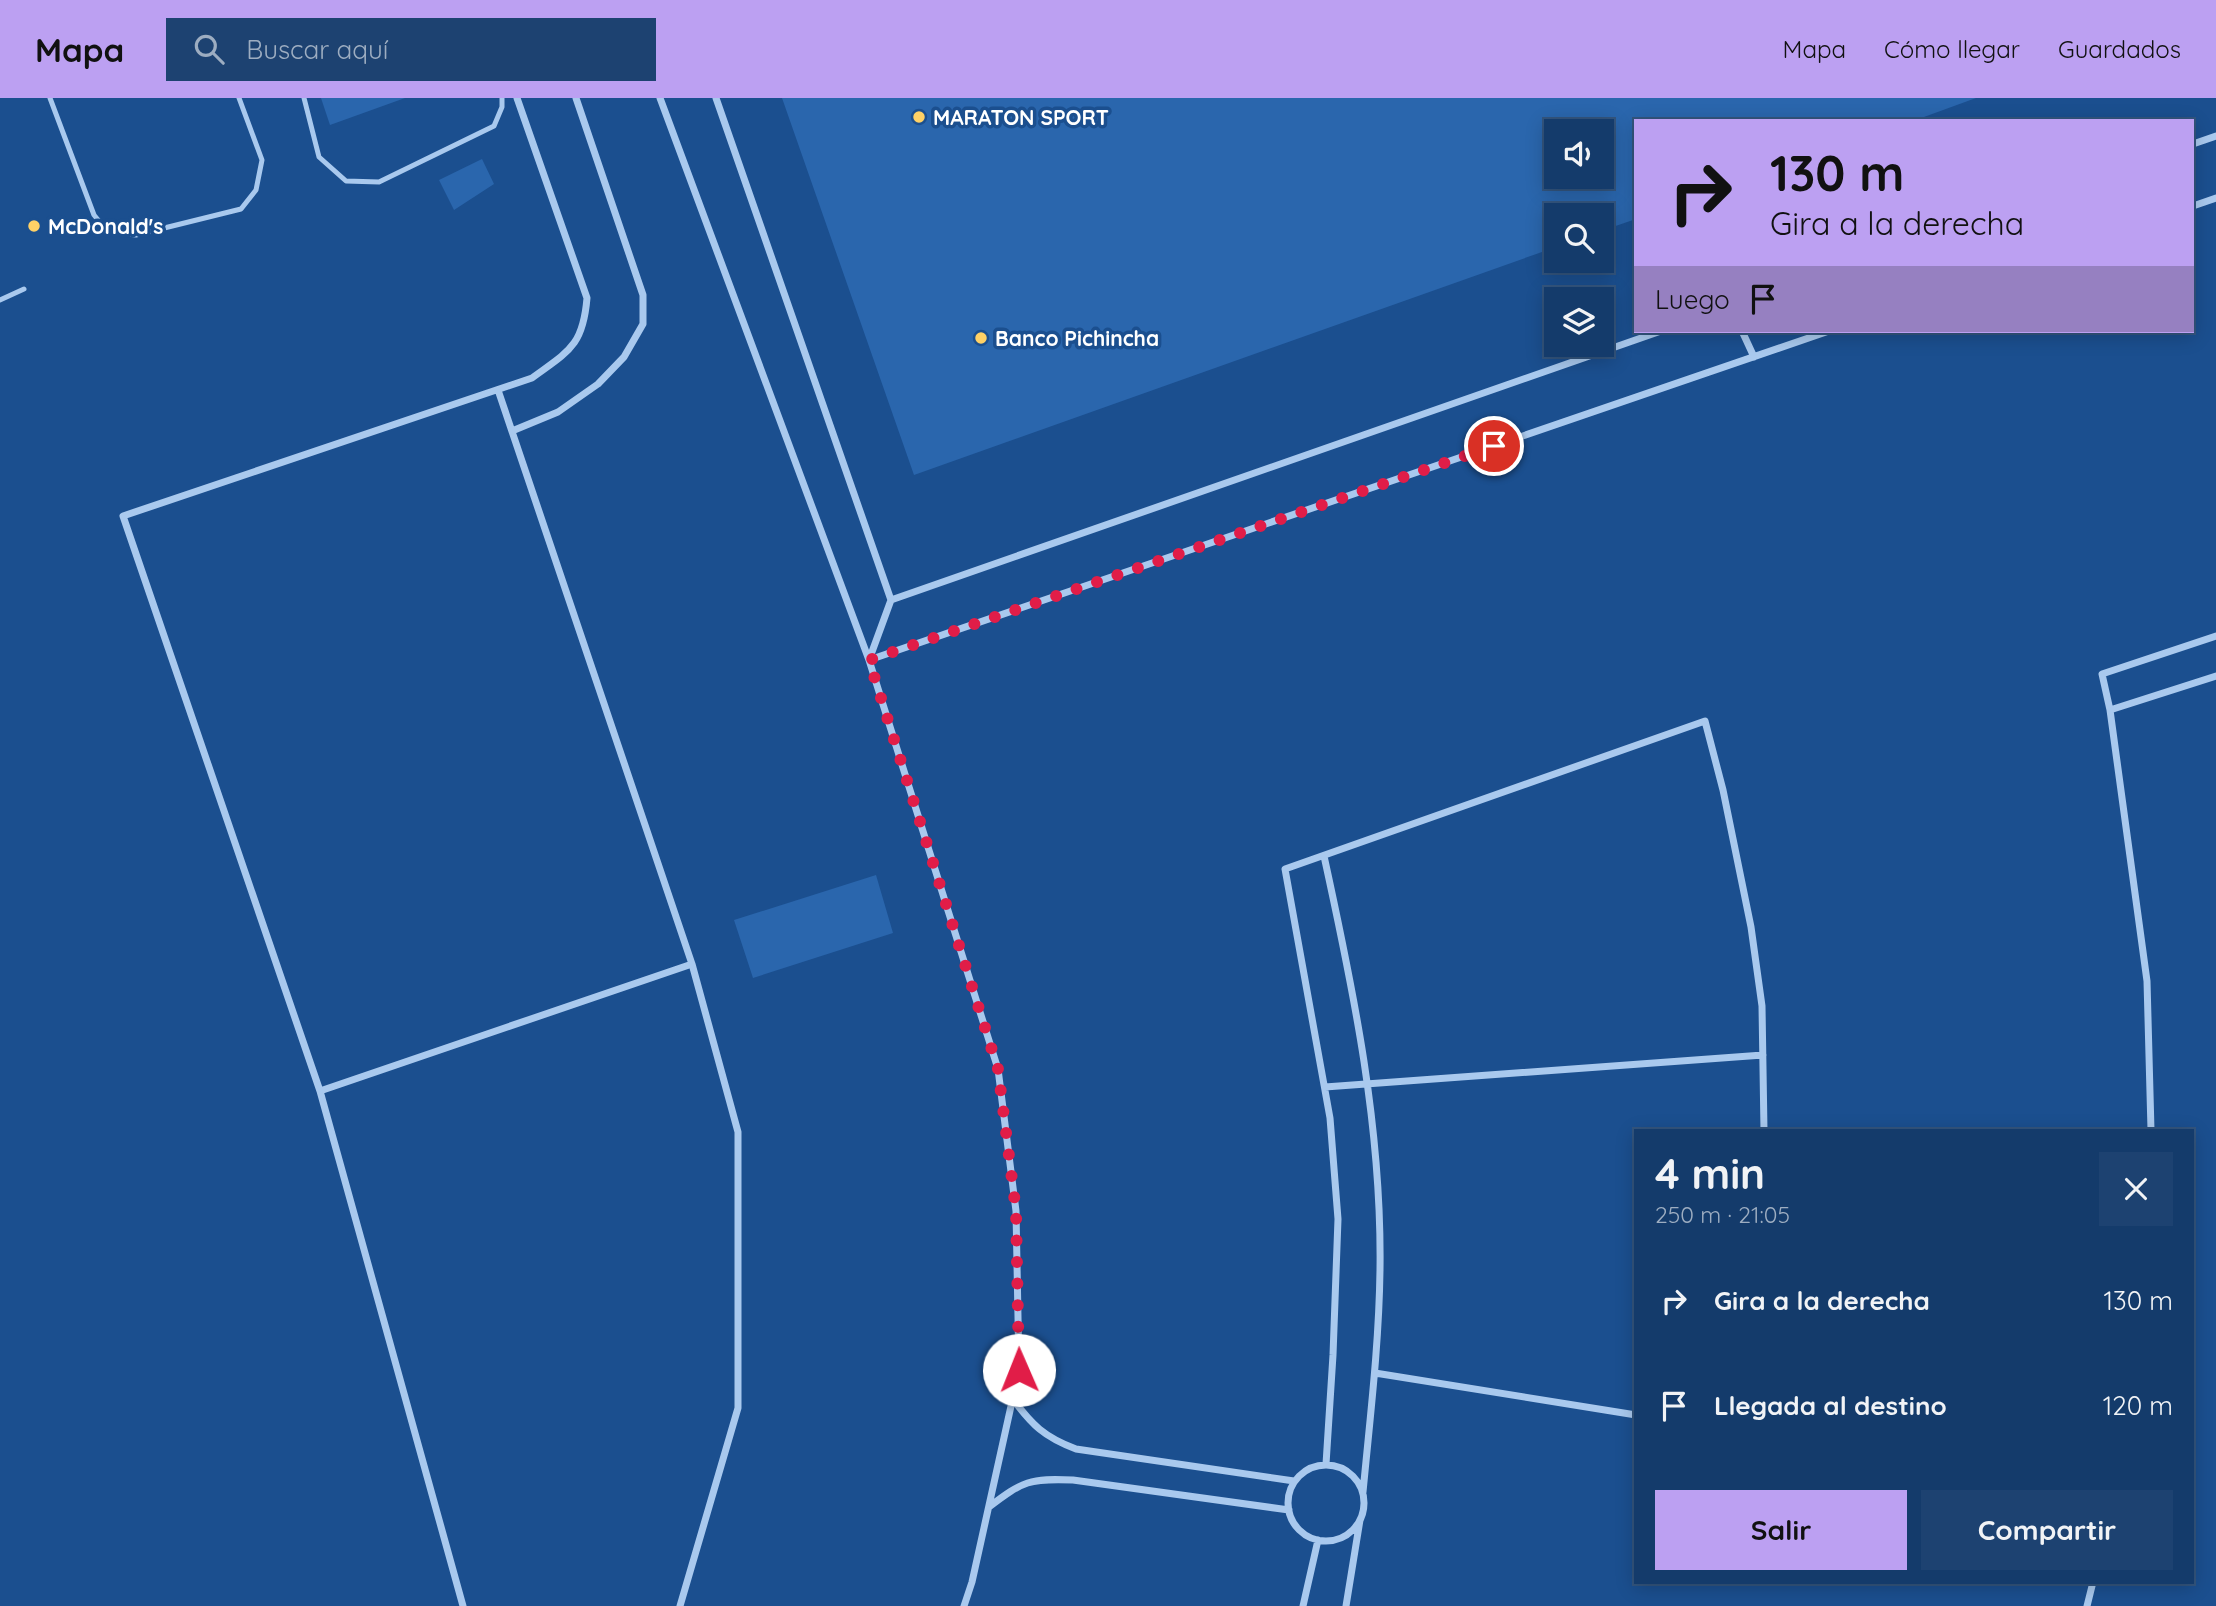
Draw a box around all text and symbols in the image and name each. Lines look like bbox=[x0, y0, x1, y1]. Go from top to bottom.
search box bbox=[166, 18, 656, 81]
text: Mapa bbox=[35, 29, 124, 70]
icon: search bbox=[190, 30, 228, 68]
text: Buscar aquí bbox=[246, 33, 388, 66]
text: Mapa bbox=[1783, 34, 1846, 64]
text: Cómo llegar bbox=[1884, 34, 2020, 64]
text: Guardados bbox=[2058, 34, 2181, 64]
place label: MARATON SPORT bbox=[933, 104, 1109, 130]
marker: MARATON SPORT bbox=[911, 109, 927, 125]
map controls bbox=[1544, 119, 1614, 357]
button: sound bbox=[1544, 119, 1614, 189]
text: 130 m bbox=[1770, 142, 1904, 203]
icon: right bbox=[1655, 147, 1746, 238]
button: search bbox=[1544, 203, 1614, 273]
text: Gira a la derecha bbox=[1770, 203, 2024, 243]
place label: McDonald's bbox=[48, 213, 163, 239]
marker: McDonald's bbox=[26, 218, 42, 234]
icon: arrive bbox=[1744, 280, 1782, 318]
text: Luego bbox=[1655, 283, 1730, 316]
button: layers bbox=[1544, 287, 1614, 357]
place label: Banco Pichincha bbox=[995, 325, 1159, 351]
marker: Banco Pichincha bbox=[973, 330, 989, 346]
pin bbox=[1464, 416, 1524, 476]
icon: arrive bbox=[1475, 427, 1513, 465]
text: 4 min bbox=[1655, 1147, 1765, 1200]
button: close bbox=[2099, 1152, 2173, 1226]
text: 250 m · 21:05 bbox=[1655, 1200, 1790, 1229]
icon: right bbox=[1655, 1282, 1693, 1320]
text: Gira a la derecha bbox=[1714, 1284, 1930, 1317]
text: 130 m bbox=[2103, 1284, 2173, 1317]
position arrow bbox=[982, 1333, 1056, 1407]
icon: arrive bbox=[1655, 1387, 1693, 1425]
text: Llegada al destino bbox=[1714, 1389, 1947, 1422]
text: 120 m bbox=[2103, 1389, 2173, 1422]
button: Salir bbox=[1655, 1490, 1907, 1570]
button: Compartir bbox=[1921, 1490, 2173, 1570]

